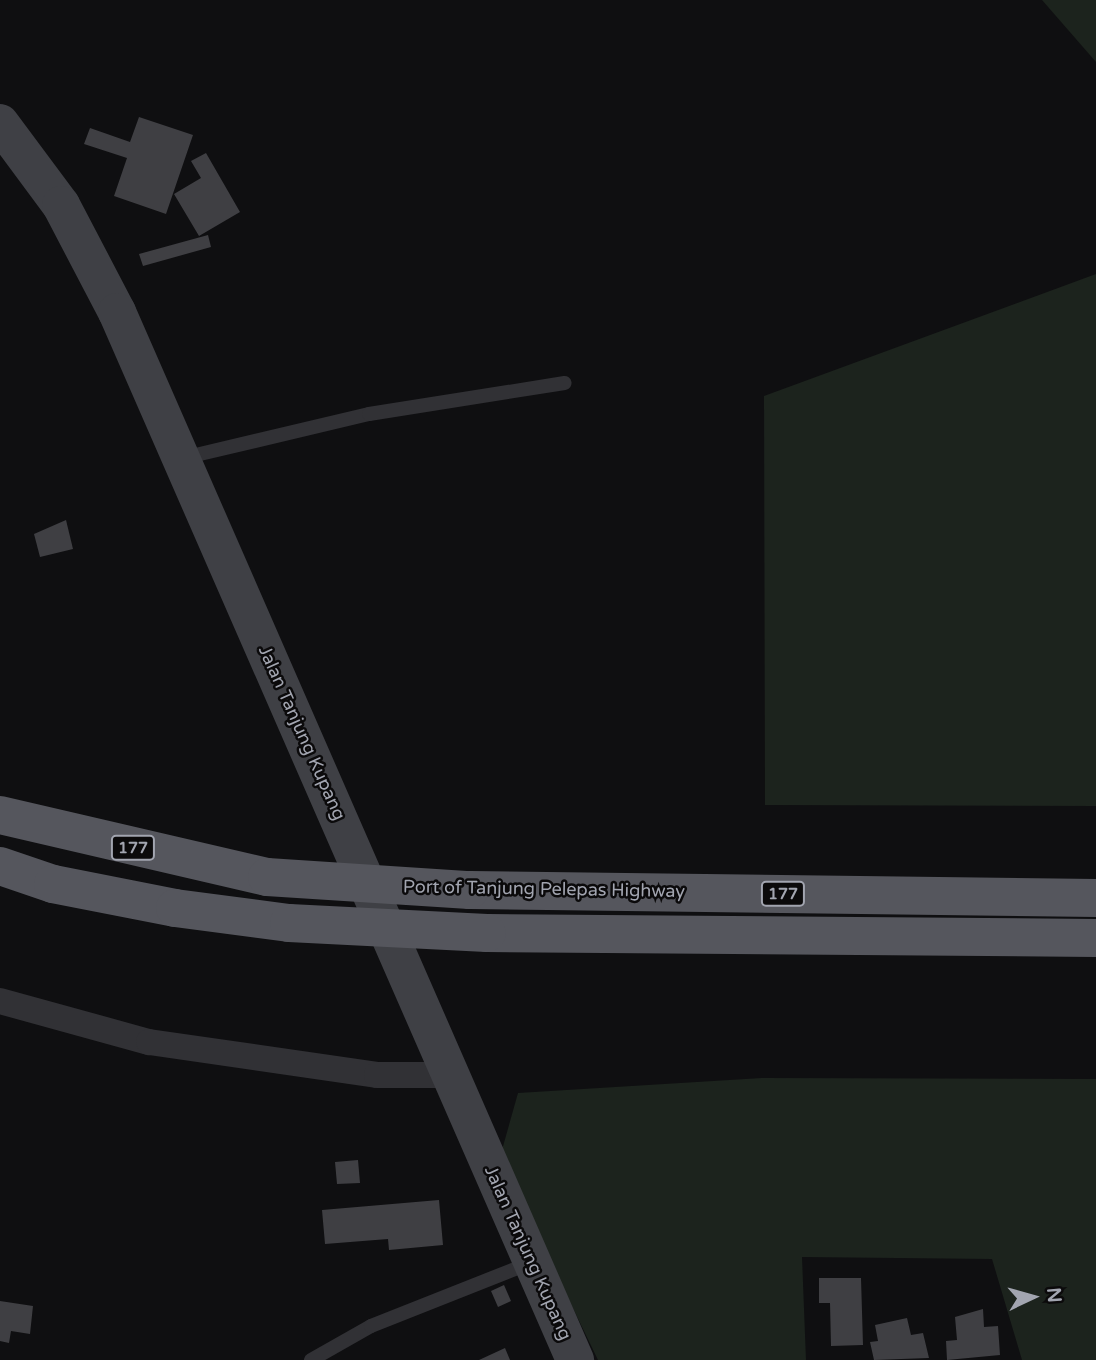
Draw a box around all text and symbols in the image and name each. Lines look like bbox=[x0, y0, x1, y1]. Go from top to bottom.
street label: Jalan Tanjung Kupang bbox=[254, 642, 350, 824]
road number: 177 bbox=[110, 835, 156, 860]
street label: Port of Tanjung Pelepas Highway bbox=[403, 876, 685, 902]
road number: 177 bbox=[760, 881, 806, 906]
street label: Jalan Tanjung Kupang bbox=[480, 1162, 576, 1344]
north arrow bbox=[998, 1262, 1068, 1332]
text: N bbox=[1042, 1287, 1066, 1304]

